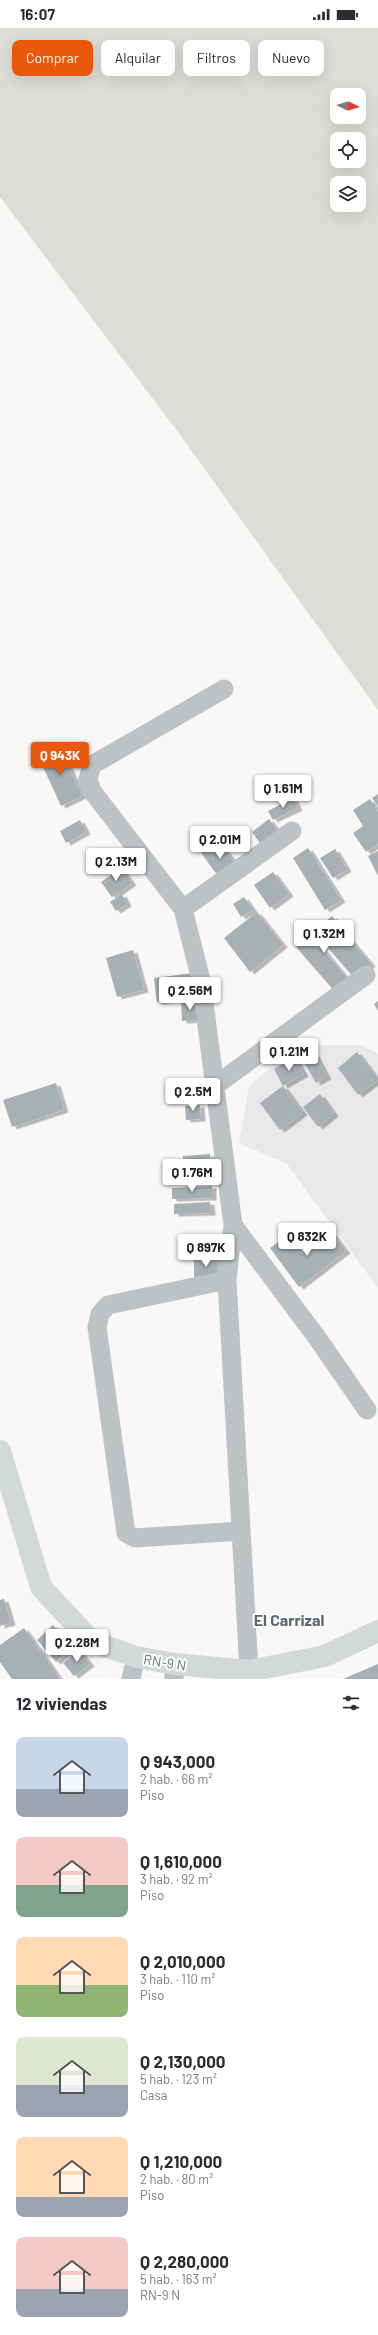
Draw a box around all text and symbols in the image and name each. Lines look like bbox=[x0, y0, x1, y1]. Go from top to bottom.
text: 16:07 bbox=[20, 5, 55, 23]
chip: Comprar bbox=[12, 40, 93, 76]
chip: Alquilar bbox=[101, 40, 175, 76]
chip: Filtros bbox=[183, 40, 250, 76]
chip: Nuevo bbox=[258, 40, 324, 76]
north arrow bbox=[330, 88, 366, 124]
map controls bbox=[330, 88, 366, 212]
button: locate bbox=[330, 132, 366, 168]
button: layers bbox=[330, 176, 366, 212]
pin: Q 943K bbox=[27, 742, 93, 776]
text: Q 943K bbox=[40, 747, 80, 763]
pin: Q 1.61M bbox=[246, 775, 320, 809]
text: Q 1.61M bbox=[263, 780, 303, 796]
pin: Q 2.01M bbox=[183, 826, 257, 860]
text: Q 2.01M bbox=[199, 831, 241, 847]
pin: Q 2.13M bbox=[79, 848, 153, 882]
text: Q 2.13M bbox=[95, 853, 137, 869]
pin: Q 1.32M bbox=[287, 920, 361, 954]
text: Q 1.32M bbox=[303, 925, 345, 941]
pin: Q 2.56M bbox=[153, 977, 227, 1011]
text: Q 2.56M bbox=[168, 982, 212, 998]
pin: Q 1.21M bbox=[252, 1038, 326, 1072]
text: Q 1.21M bbox=[269, 1043, 309, 1059]
pin: Q 2.5M bbox=[160, 1078, 226, 1112]
text: Q 2.5M bbox=[174, 1083, 212, 1099]
pin: Q 1.76M bbox=[155, 1159, 229, 1193]
text: Q 1.76M bbox=[171, 1164, 213, 1180]
pin: Q 832K bbox=[274, 1223, 340, 1257]
text: Q 832K bbox=[287, 1228, 327, 1244]
pin: Q 897K bbox=[173, 1234, 239, 1268]
text: Q 897K bbox=[187, 1239, 225, 1255]
district label: El Carrizal bbox=[254, 1610, 324, 1629]
pin: Q 2.28M bbox=[40, 1629, 114, 1663]
text: Q 2.28M bbox=[55, 1634, 99, 1650]
street label: RN-9 N bbox=[142, 1650, 188, 1674]
icon: filters bbox=[340, 1692, 362, 1714]
text: 12 viviendas bbox=[16, 1693, 107, 1713]
text: Q 943,000 bbox=[140, 1751, 215, 1771]
icon: home bbox=[48, 1753, 96, 1801]
text: 2 hab. · 66 m² bbox=[140, 1771, 213, 1787]
text: Piso bbox=[140, 1787, 164, 1803]
text: Q 1,610,000 bbox=[140, 1851, 222, 1871]
icon: home bbox=[48, 1853, 96, 1901]
text: 3 hab. · 92 m² bbox=[140, 1871, 213, 1887]
text: Piso bbox=[140, 1887, 164, 1903]
text: Q 2,010,000 bbox=[140, 1951, 225, 1971]
icon: home bbox=[48, 1953, 96, 2001]
text: 3 hab. · 110 m² bbox=[140, 1971, 215, 1987]
text: Piso bbox=[140, 1987, 164, 2003]
text: Q 2,130,000 bbox=[140, 2051, 226, 2071]
icon: home bbox=[48, 2053, 96, 2101]
text: 5 hab. · 123 m² bbox=[140, 2071, 217, 2087]
text: Casa bbox=[140, 2087, 167, 2103]
text: Q 1,210,000 bbox=[140, 2151, 222, 2171]
icon: home bbox=[48, 2153, 96, 2201]
text: 2 hab. · 80 m² bbox=[140, 2171, 213, 2187]
text: Piso bbox=[140, 2187, 164, 2203]
text: Q 2,280,000 bbox=[140, 2251, 229, 2271]
icon: home bbox=[48, 2253, 96, 2301]
text: 5 hab. · 163 m² bbox=[140, 2271, 217, 2287]
text: RN-9 N bbox=[140, 2287, 180, 2303]

